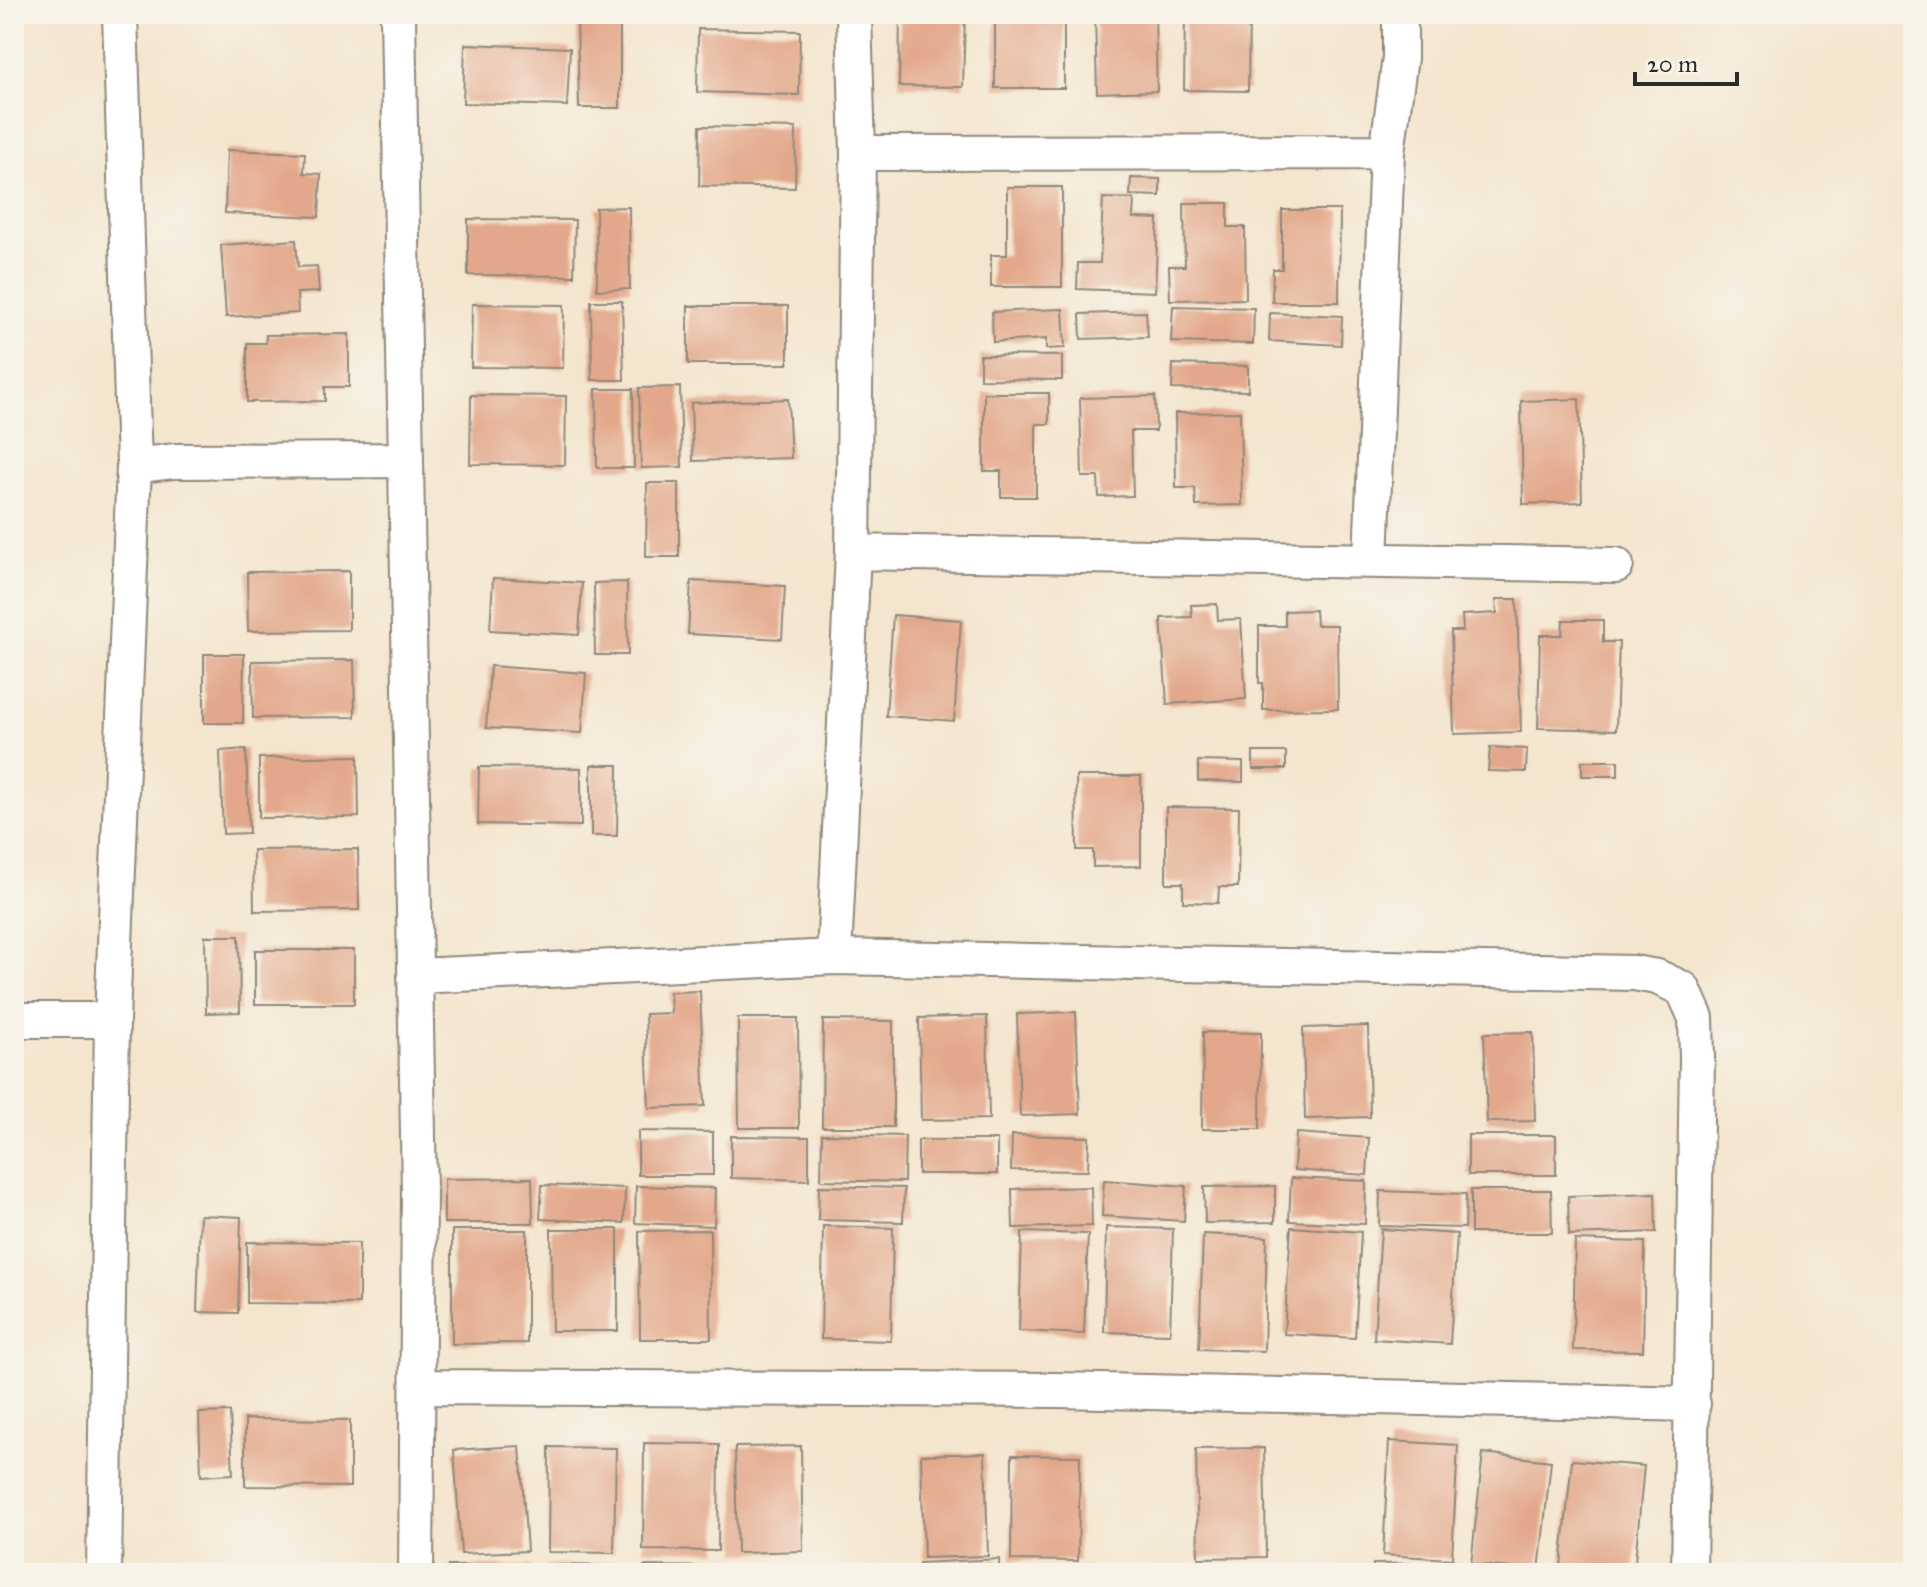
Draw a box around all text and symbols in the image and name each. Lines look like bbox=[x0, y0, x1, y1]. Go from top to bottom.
scale bar bbox=[1635, 36, 1737, 86]
text: 20 m bbox=[1647, 49, 1698, 79]

